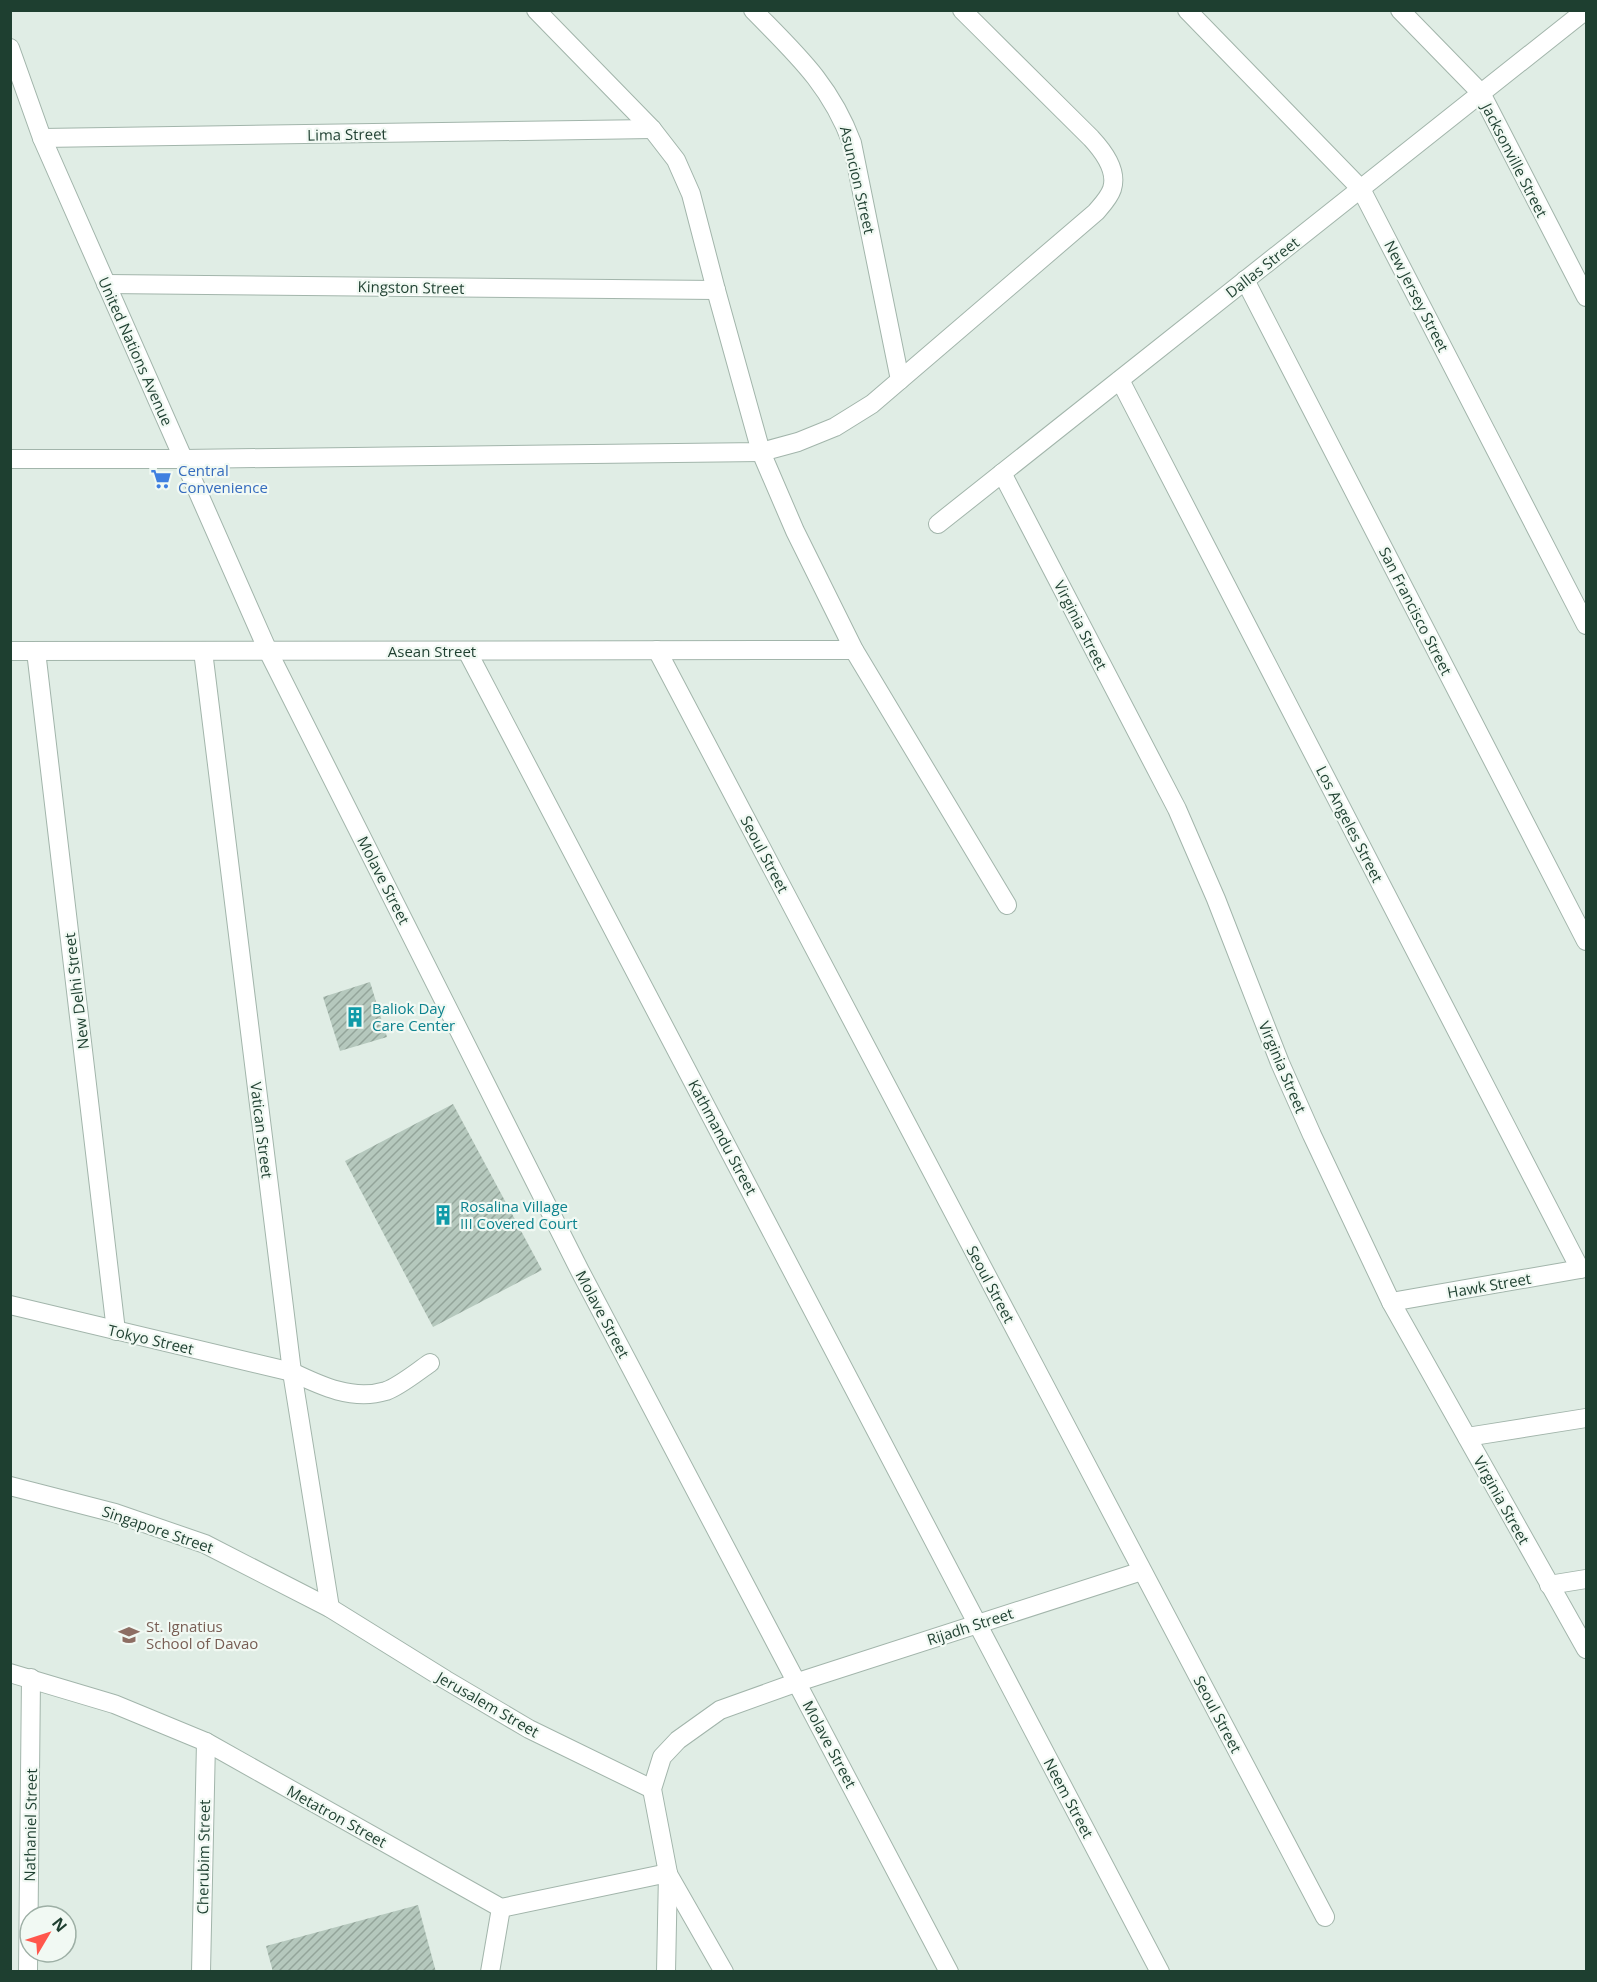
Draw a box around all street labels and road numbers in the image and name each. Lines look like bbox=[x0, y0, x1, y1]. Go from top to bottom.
street label: Jacksonville Street bbox=[1477, 98, 1552, 221]
street label: Lima Street bbox=[307, 123, 387, 145]
street label: Asuncion Street bbox=[836, 124, 880, 236]
street label: Dallas Street bbox=[1221, 232, 1303, 302]
street label: New Jersey Street bbox=[1380, 237, 1454, 355]
street label: United Nations Avenue bbox=[94, 273, 178, 429]
street label: Kingston Street bbox=[357, 276, 465, 298]
street label: San Francisco Street bbox=[1375, 544, 1457, 678]
street label: Virginia Street bbox=[1050, 577, 1112, 673]
street label: Asean Street bbox=[388, 641, 476, 661]
street label: Los Angeles Street bbox=[1312, 762, 1388, 886]
street label: Seoul Street bbox=[736, 812, 794, 896]
street label: Molave Street bbox=[353, 833, 415, 927]
street label: New Delhi Street bbox=[59, 932, 93, 1050]
street label: Virginia Street bbox=[1255, 1018, 1311, 1116]
street label: Kathmandu Street bbox=[684, 1076, 762, 1198]
street label: Vatican Street bbox=[246, 1081, 278, 1179]
street label: Seoul Street bbox=[962, 1242, 1020, 1326]
street label: Molave Street bbox=[572, 1267, 634, 1361]
street label: Hawk Street bbox=[1446, 1268, 1532, 1302]
street label: Tokyo Street bbox=[106, 1319, 196, 1359]
street label: Virginia Street bbox=[1470, 1452, 1534, 1548]
street label: Singapore Street bbox=[100, 1501, 216, 1557]
street label: Rijadh Street bbox=[924, 1603, 1016, 1649]
street label: Jerusalem Street bbox=[431, 1666, 543, 1741]
street label: Seoul Street bbox=[1189, 1672, 1247, 1756]
street label: Molave Street bbox=[799, 1697, 861, 1791]
street label: Neem Street bbox=[1040, 1755, 1098, 1841]
street label: Nathaniel Street bbox=[19, 1768, 41, 1882]
street label: Metatron Street bbox=[284, 1780, 390, 1852]
street label: Cherubim Street bbox=[192, 1799, 214, 1915]

